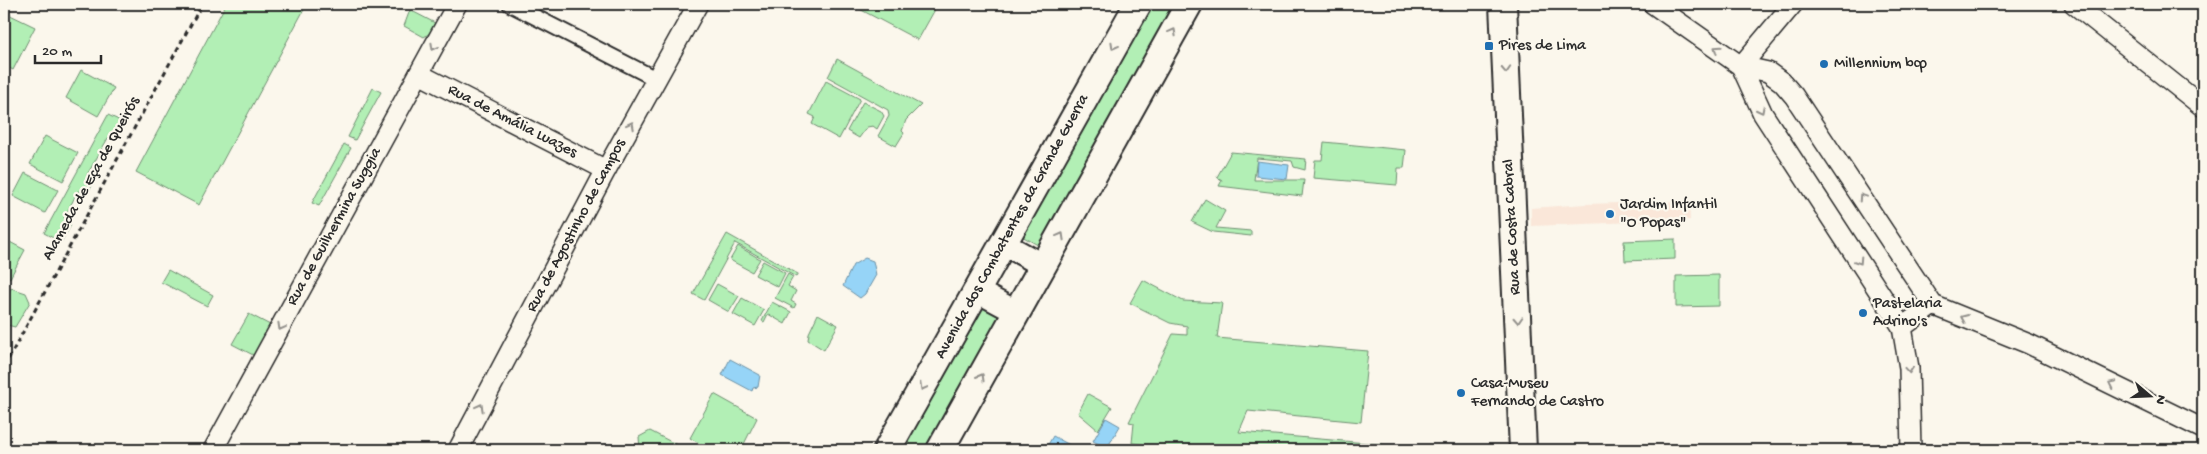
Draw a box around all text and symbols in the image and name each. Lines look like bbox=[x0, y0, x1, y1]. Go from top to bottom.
one-way arrow bbox=[1167, 29, 1177, 38]
scale bar bbox=[35, 32, 101, 64]
place label: Pires de Lima bbox=[1498, 37, 1587, 56]
marker: Pires de Lima bbox=[1483, 40, 1495, 52]
one-way arrow bbox=[430, 41, 440, 50]
one-way arrow bbox=[1110, 41, 1120, 50]
text: 20 m bbox=[42, 43, 72, 61]
one-way arrow bbox=[1713, 46, 1723, 55]
place label: Millennium bcp bbox=[1834, 55, 1927, 74]
marker: Millennium bcp bbox=[1818, 58, 1830, 70]
one-way arrow bbox=[1501, 66, 1512, 74]
street label: Rua de Amália Luazes bbox=[444, 81, 581, 163]
street label: Avenida dos Combatentes da Grande Guerra bbox=[932, 90, 1094, 363]
street label: Alameda de Eça de Queirós bbox=[39, 93, 146, 264]
one-way arrow bbox=[1755, 105, 1766, 114]
one-way arrow bbox=[625, 121, 635, 130]
street label: Rua de Agostinho de Campos bbox=[523, 135, 631, 316]
street label: Rua de Guilhermina Suggia bbox=[284, 144, 387, 309]
street label: Rua de Costa Cabral bbox=[1500, 159, 1526, 295]
one-way arrow bbox=[1859, 194, 1868, 203]
place label: Jardim Infantil "O Popas" bbox=[1620, 196, 1717, 233]
marker: Jardim Infantil "O Popas" bbox=[1604, 208, 1616, 220]
one-way arrow bbox=[1055, 232, 1065, 241]
one-way arrow bbox=[1853, 256, 1862, 265]
place label: Pastelaria Adrino's bbox=[1872, 295, 1943, 332]
marker: Pastelaria Adrino's bbox=[1857, 307, 1869, 319]
one-way arrow bbox=[1960, 314, 1969, 324]
one-way arrow bbox=[1512, 316, 1523, 324]
one-way arrow bbox=[277, 322, 287, 331]
one-way arrow bbox=[1903, 366, 1914, 374]
north arrow bbox=[2124, 372, 2174, 422]
one-way arrow bbox=[975, 374, 985, 383]
place label: Casa-Museu Fernando de Castro bbox=[1470, 375, 1604, 412]
one-way arrow bbox=[2108, 380, 2117, 391]
one-way arrow bbox=[920, 381, 930, 390]
marker: Casa-Museu Fernando de Castro bbox=[1455, 387, 1467, 399]
text: N bbox=[2150, 392, 2169, 407]
one-way arrow bbox=[474, 403, 484, 412]

